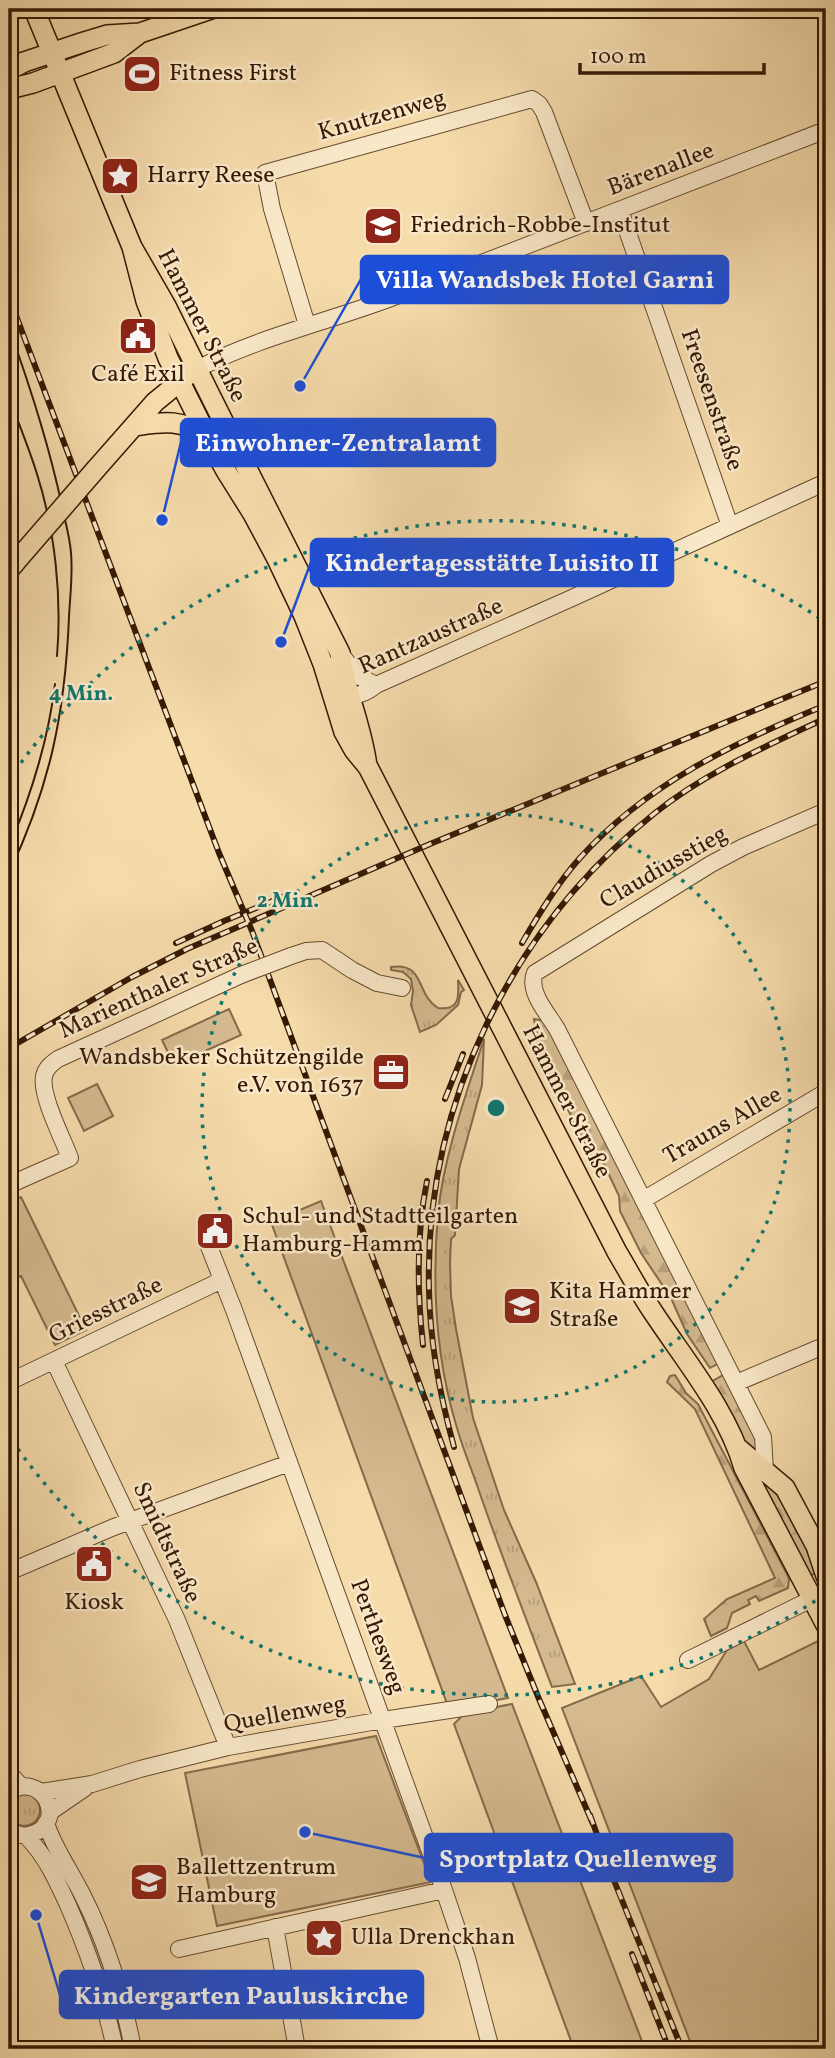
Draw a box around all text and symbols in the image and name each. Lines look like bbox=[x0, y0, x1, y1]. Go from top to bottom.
scale bar bbox=[580, 32, 763, 76]
text: 100 m bbox=[590, 43, 647, 72]
sports icon: Fitness First bbox=[121, 53, 163, 95]
place label: Fitness First bbox=[169, 57, 297, 91]
street label: Knutzenweg bbox=[314, 82, 450, 150]
street label: Bärenallee bbox=[603, 134, 719, 206]
place icon: Harry Reese bbox=[99, 155, 141, 197]
place label: Harry Reese bbox=[147, 159, 275, 193]
school or university icon: Friedrich-Robbe-Institut bbox=[362, 205, 404, 247]
place label: Friedrich-Robbe-Institut bbox=[410, 209, 670, 243]
street label: Hammer Straße bbox=[148, 243, 254, 409]
callout: Villa Wandsbek Hotel Garni bbox=[361, 256, 728, 303]
text: Villa Wandsbek Hotel Garni bbox=[376, 263, 714, 299]
public building icon: Café Exil bbox=[117, 315, 159, 357]
street label: Freesenstraße bbox=[671, 325, 751, 475]
place label: Café Exil bbox=[91, 358, 185, 392]
callout: Einwohner-Zentralamt bbox=[181, 419, 495, 466]
text: Einwohner-Zentralamt bbox=[195, 426, 481, 462]
callout: Kindertagesstätte Luisito II bbox=[311, 539, 673, 586]
text: Kindertagesstätte Luisito II bbox=[325, 546, 659, 582]
street label: Rantzaustraße bbox=[353, 590, 509, 684]
text: 4 Min. bbox=[49, 680, 113, 709]
street label: Claudiusstieg bbox=[594, 818, 734, 918]
text: 2 Min. bbox=[257, 887, 319, 916]
street label: Marienthaler Straße bbox=[54, 930, 264, 1048]
street label: Hammer Straße bbox=[513, 1019, 619, 1185]
place label: Wandsbeker Schützengilde e.V. von 1637 bbox=[79, 1041, 364, 1103]
office icon: Wandsbeker Schützengilde e.V. von 1637 bbox=[370, 1051, 412, 1093]
street label: Trauns Allee bbox=[657, 1078, 789, 1174]
centre of rings bbox=[484, 1096, 508, 1120]
place label: Schul- und Stadtteilgarten Hamburg-Hamm bbox=[242, 1200, 518, 1262]
public building icon: Schul- und Stadtteilgarten Hamburg-Hamm bbox=[194, 1210, 236, 1252]
street label: Griesstraße bbox=[43, 1269, 169, 1353]
place label: Kita Hammer Straße bbox=[549, 1275, 692, 1337]
school or university icon: Kita Hammer Straße bbox=[501, 1285, 543, 1327]
street label: Smidtstraße bbox=[123, 1477, 209, 1609]
public building icon: Kiosk bbox=[73, 1543, 115, 1585]
street label: Perthesweg bbox=[340, 1574, 414, 1700]
place label: Kiosk bbox=[64, 1586, 124, 1620]
street label: Quellenweg bbox=[221, 1688, 349, 1742]
callout: Sportplatz Quellenweg bbox=[425, 1834, 732, 1881]
text: Sportplatz Quellenweg bbox=[439, 1842, 717, 1878]
place label: Ballettzentrum Hamburg bbox=[176, 1851, 336, 1913]
school or university icon: Ballettzentrum Hamburg bbox=[128, 1861, 170, 1903]
place icon: Ulla Drenckhan bbox=[303, 1917, 345, 1959]
place label: Ulla Drenckhan bbox=[351, 1921, 515, 1955]
callout: Kindergarten Pauluskirche bbox=[60, 1971, 423, 2018]
text: Kindergarten Pauluskirche bbox=[74, 1979, 408, 2015]

